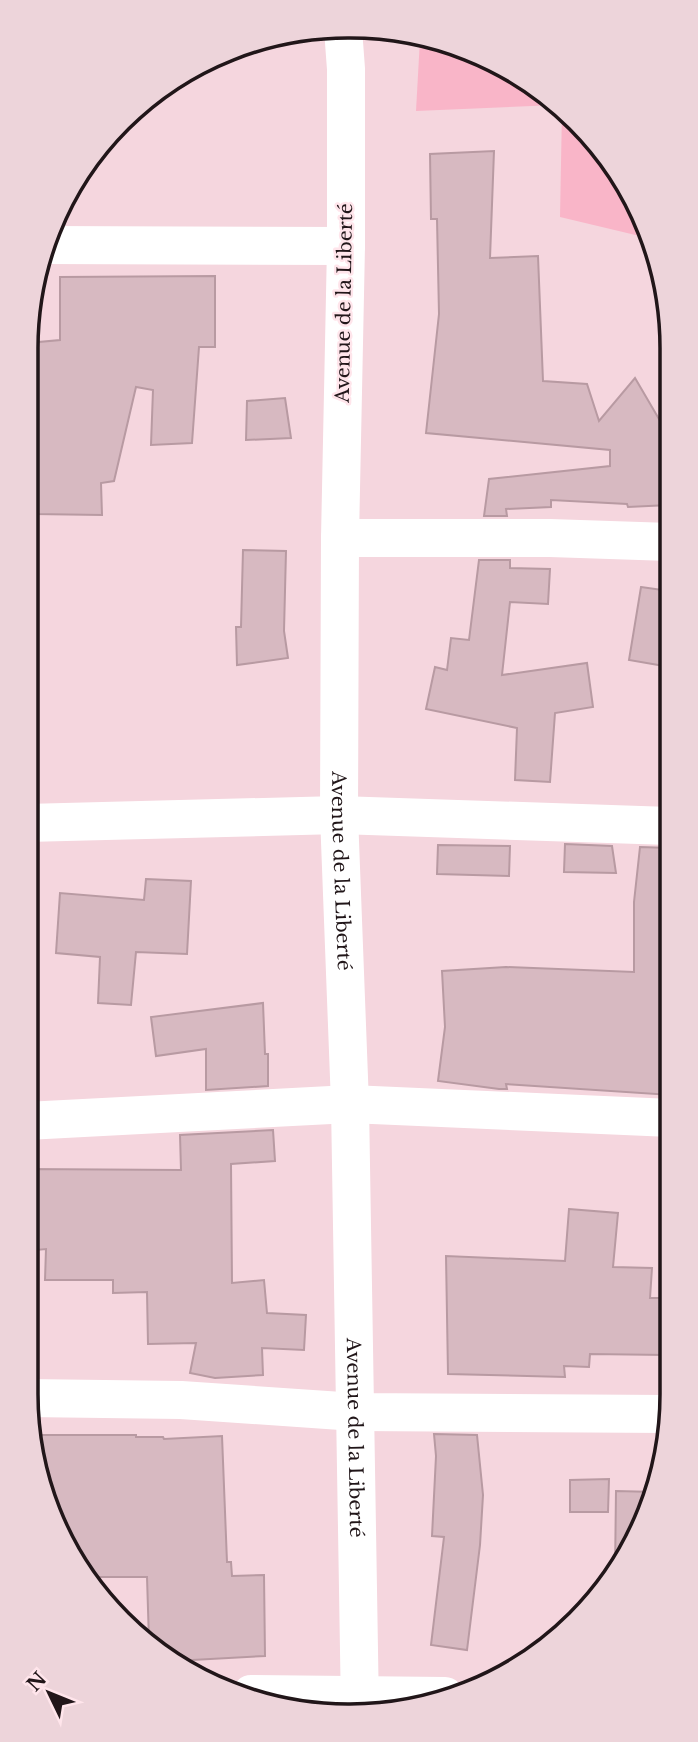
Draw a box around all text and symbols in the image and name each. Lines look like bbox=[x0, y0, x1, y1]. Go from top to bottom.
street label: Avenue de la Liberté bbox=[331, 203, 357, 404]
street label: Avenue de la Liberté bbox=[327, 770, 356, 971]
street label: Avenue de la Liberté bbox=[342, 1337, 369, 1538]
north arrow bbox=[14, 1658, 84, 1728]
text: N bbox=[22, 1667, 52, 1696]

